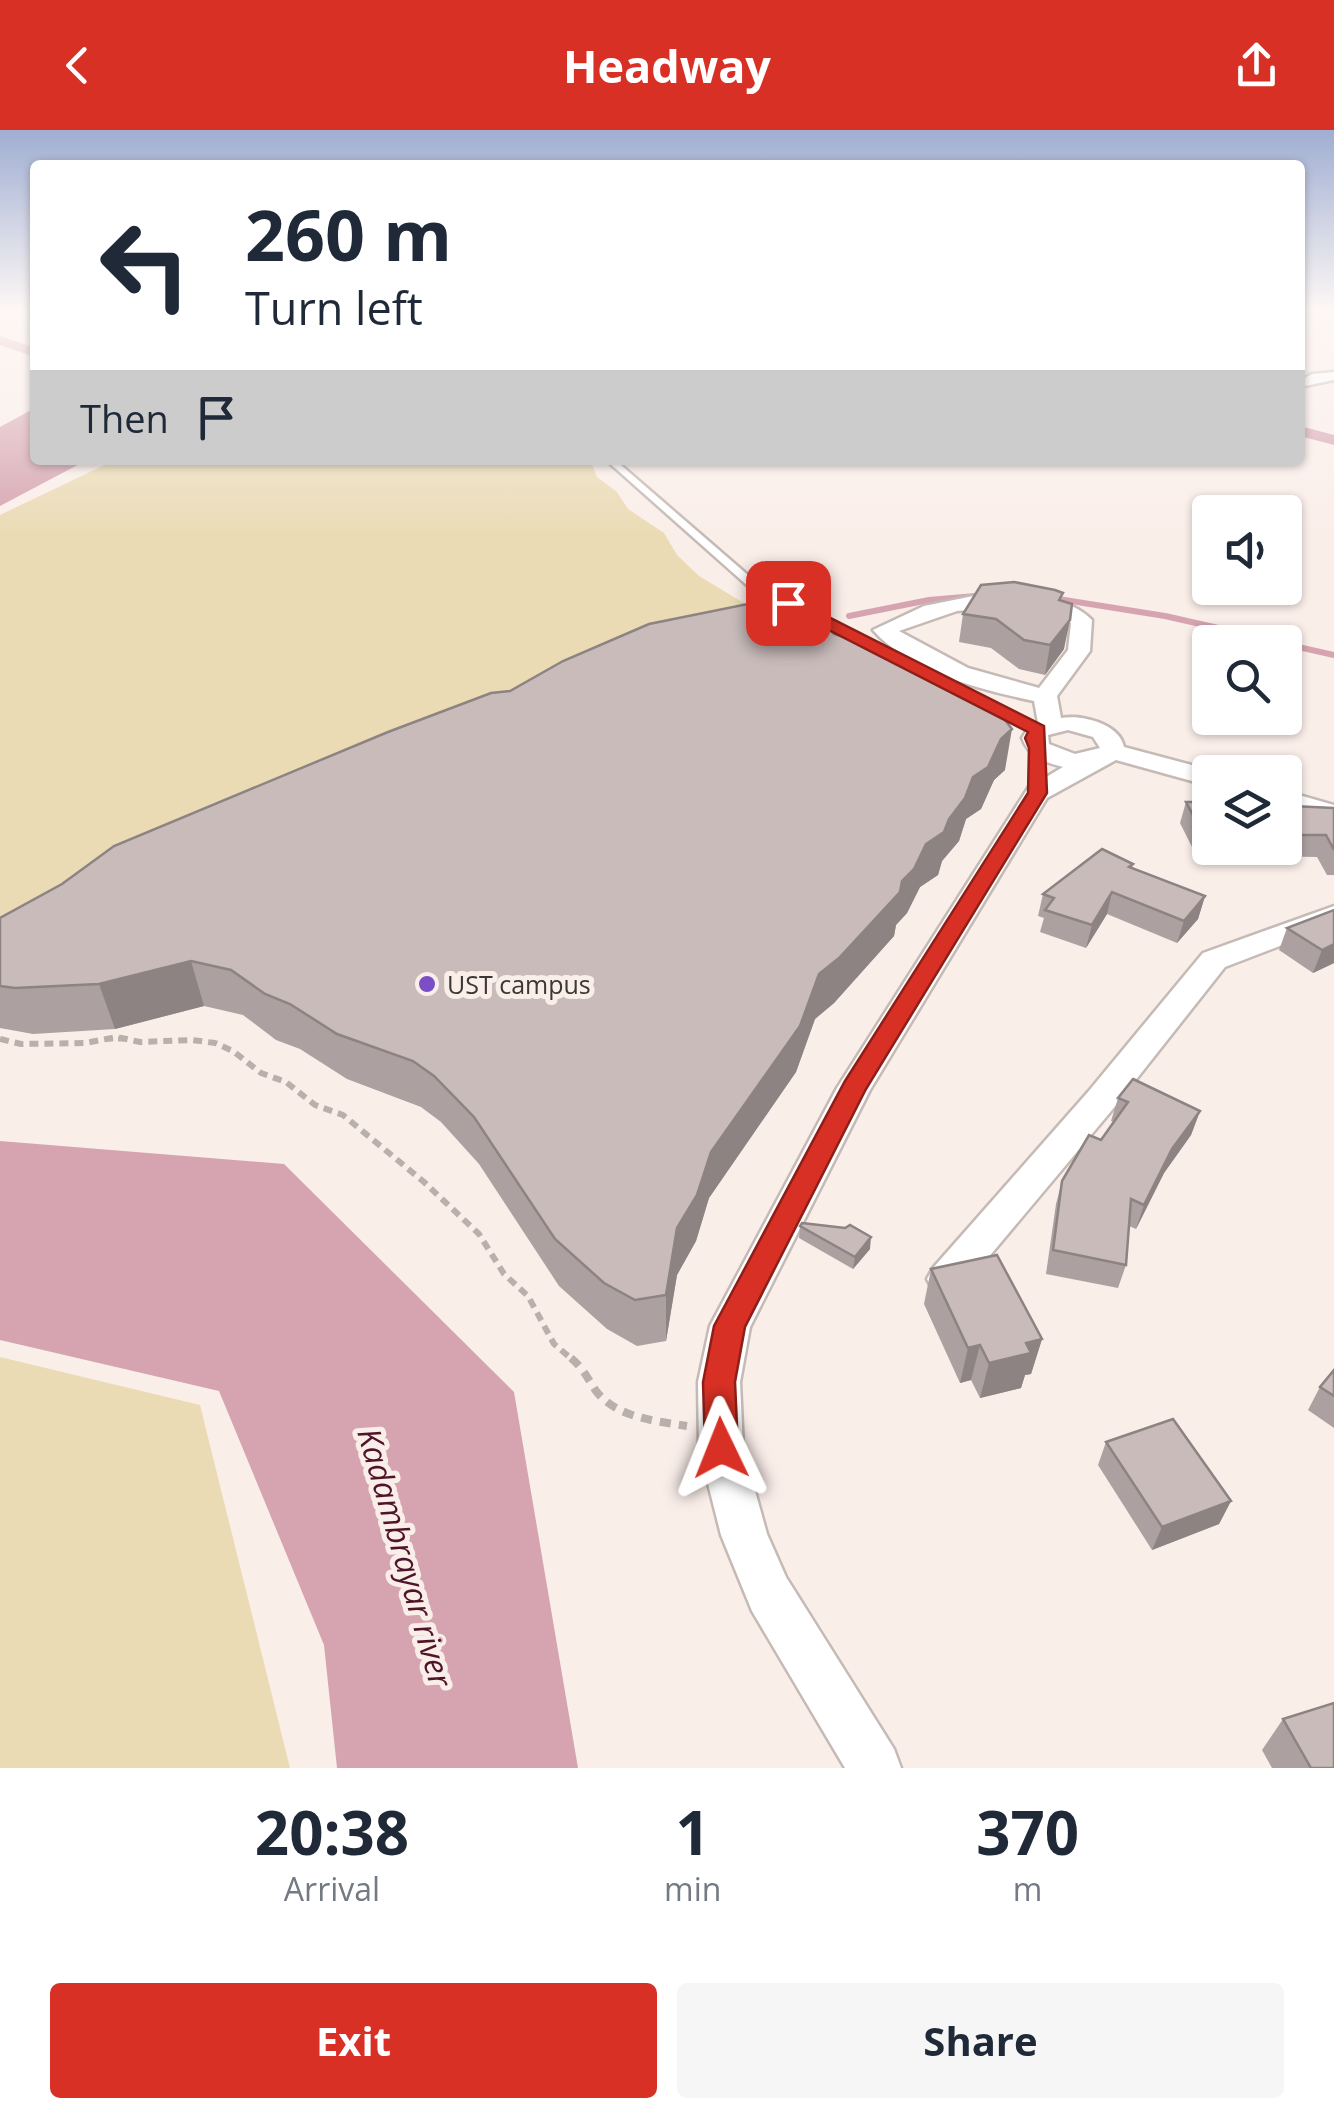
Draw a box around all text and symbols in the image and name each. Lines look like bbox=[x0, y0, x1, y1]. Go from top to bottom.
text: Headway bbox=[563, 35, 771, 96]
icon: back bbox=[50, 38, 105, 93]
icon: share bbox=[1229, 38, 1284, 93]
text: 260 m bbox=[245, 186, 452, 282]
icon: left bbox=[80, 200, 210, 330]
text: Turn left bbox=[245, 277, 423, 338]
icon: arrive bbox=[189, 390, 244, 445]
text: Then bbox=[80, 392, 169, 444]
map controls bbox=[1192, 495, 1302, 865]
button: sound bbox=[1192, 495, 1302, 605]
pin bbox=[746, 561, 831, 646]
icon: arrive bbox=[761, 576, 816, 631]
button: search bbox=[1192, 625, 1302, 735]
button: layers bbox=[1192, 755, 1302, 865]
place label: UST campus bbox=[447, 967, 591, 1001]
marker: UST campus bbox=[416, 973, 438, 995]
position arrow bbox=[669, 1396, 773, 1500]
water label: Kadambrayar river bbox=[348, 1422, 464, 1693]
text: 20:38 bbox=[255, 1791, 409, 1873]
text: 1 bbox=[676, 1791, 710, 1873]
text: 370 bbox=[976, 1791, 1079, 1873]
text: Arrival bbox=[284, 1867, 380, 1910]
text: min bbox=[664, 1867, 721, 1910]
text: m bbox=[1013, 1867, 1042, 1910]
button: Exit bbox=[50, 1983, 657, 2098]
button: Share bbox=[677, 1983, 1284, 2098]

